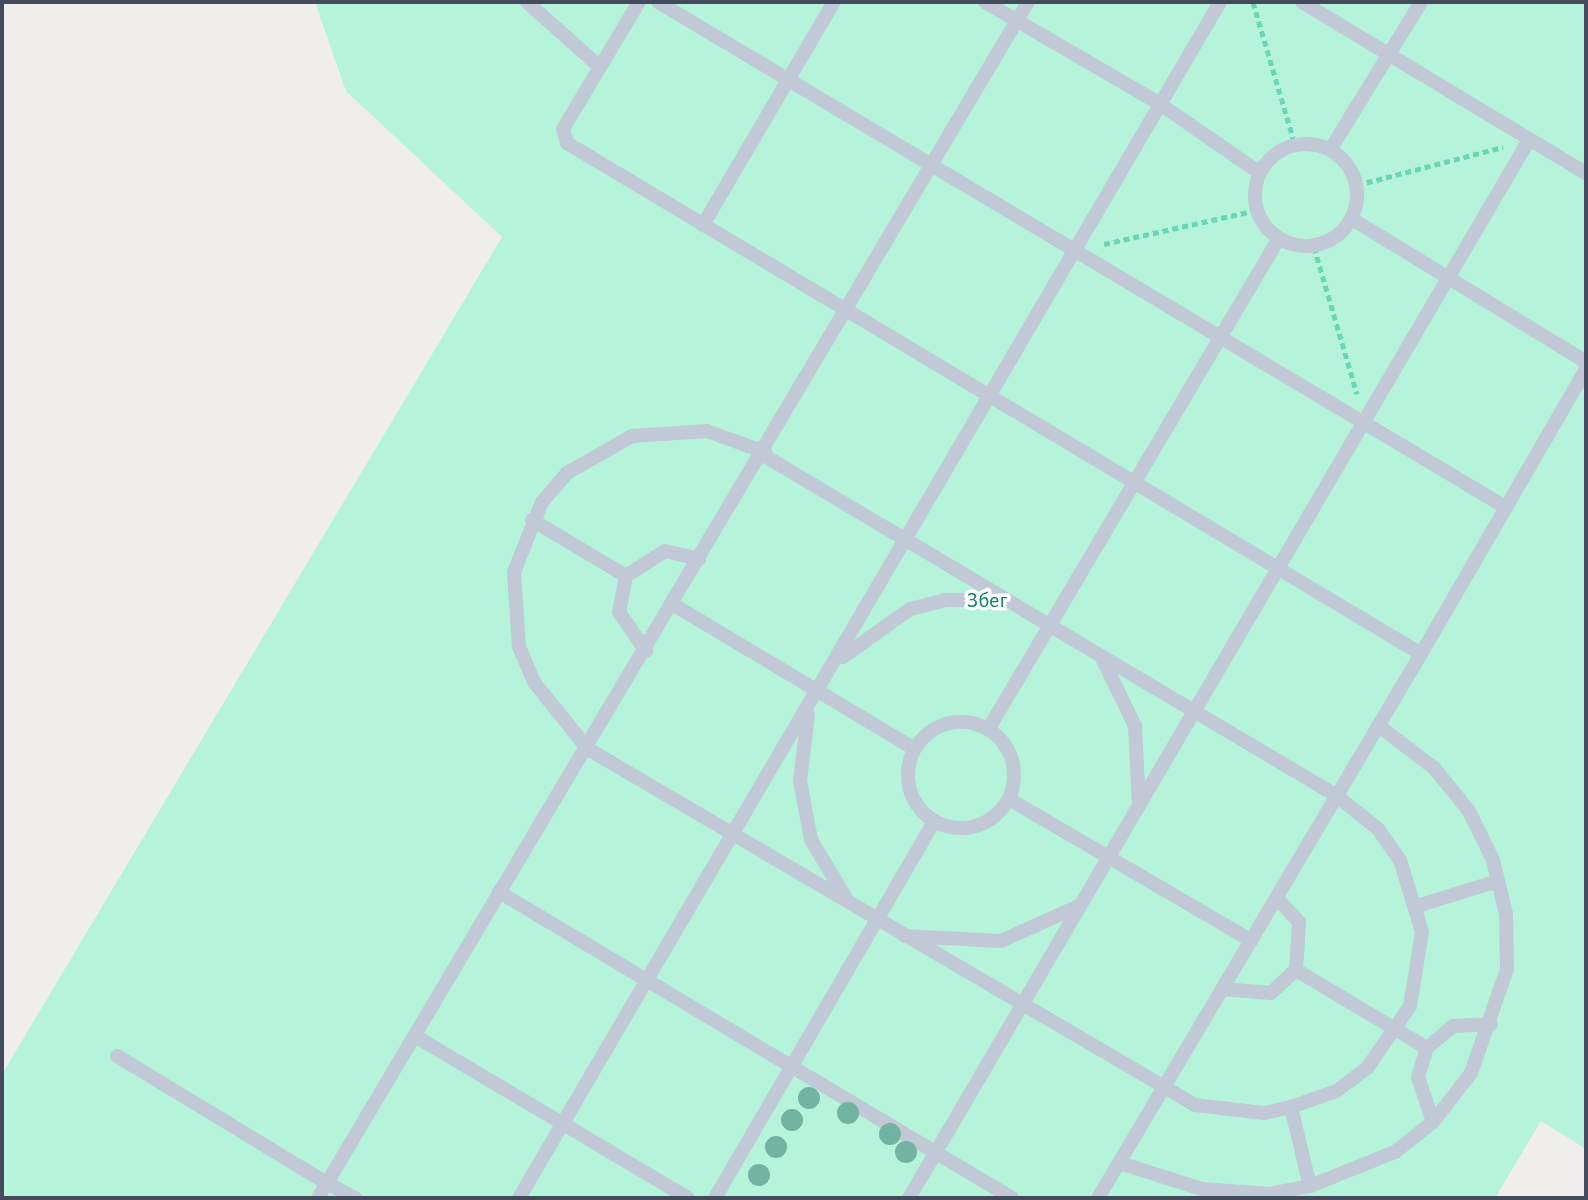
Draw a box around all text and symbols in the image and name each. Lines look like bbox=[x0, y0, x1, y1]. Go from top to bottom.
park label: Збег bbox=[967, 588, 1007, 614]

